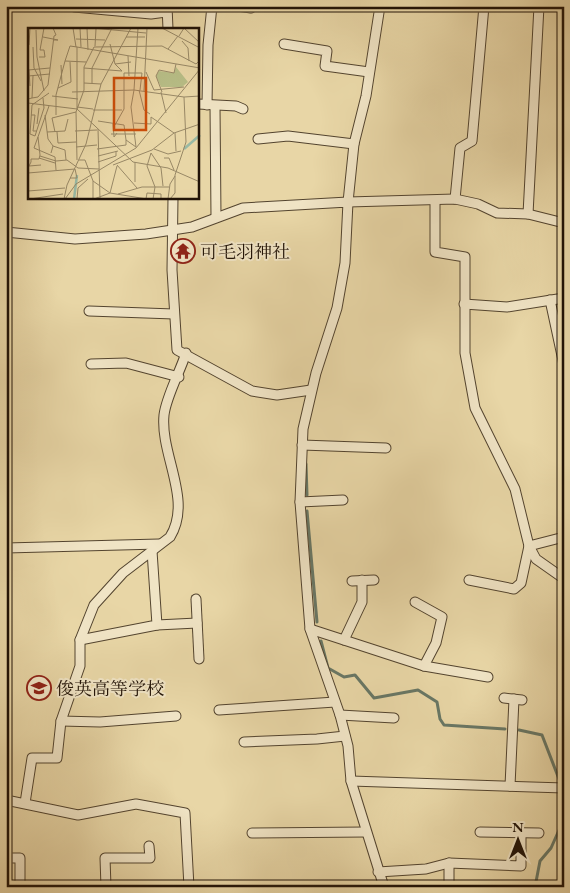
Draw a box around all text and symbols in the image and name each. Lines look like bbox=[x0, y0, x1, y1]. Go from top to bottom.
inset map bbox=[28, 28, 199, 199]
temple icon: 可毛羽神社 bbox=[170, 238, 196, 264]
place label: 可毛羽神社 bbox=[200, 240, 290, 263]
school or university icon: 俊英高等学校 bbox=[26, 675, 52, 701]
place label: 俊英高等学校 bbox=[56, 677, 164, 700]
north arrow bbox=[492, 816, 542, 866]
text: N bbox=[512, 818, 524, 836]

